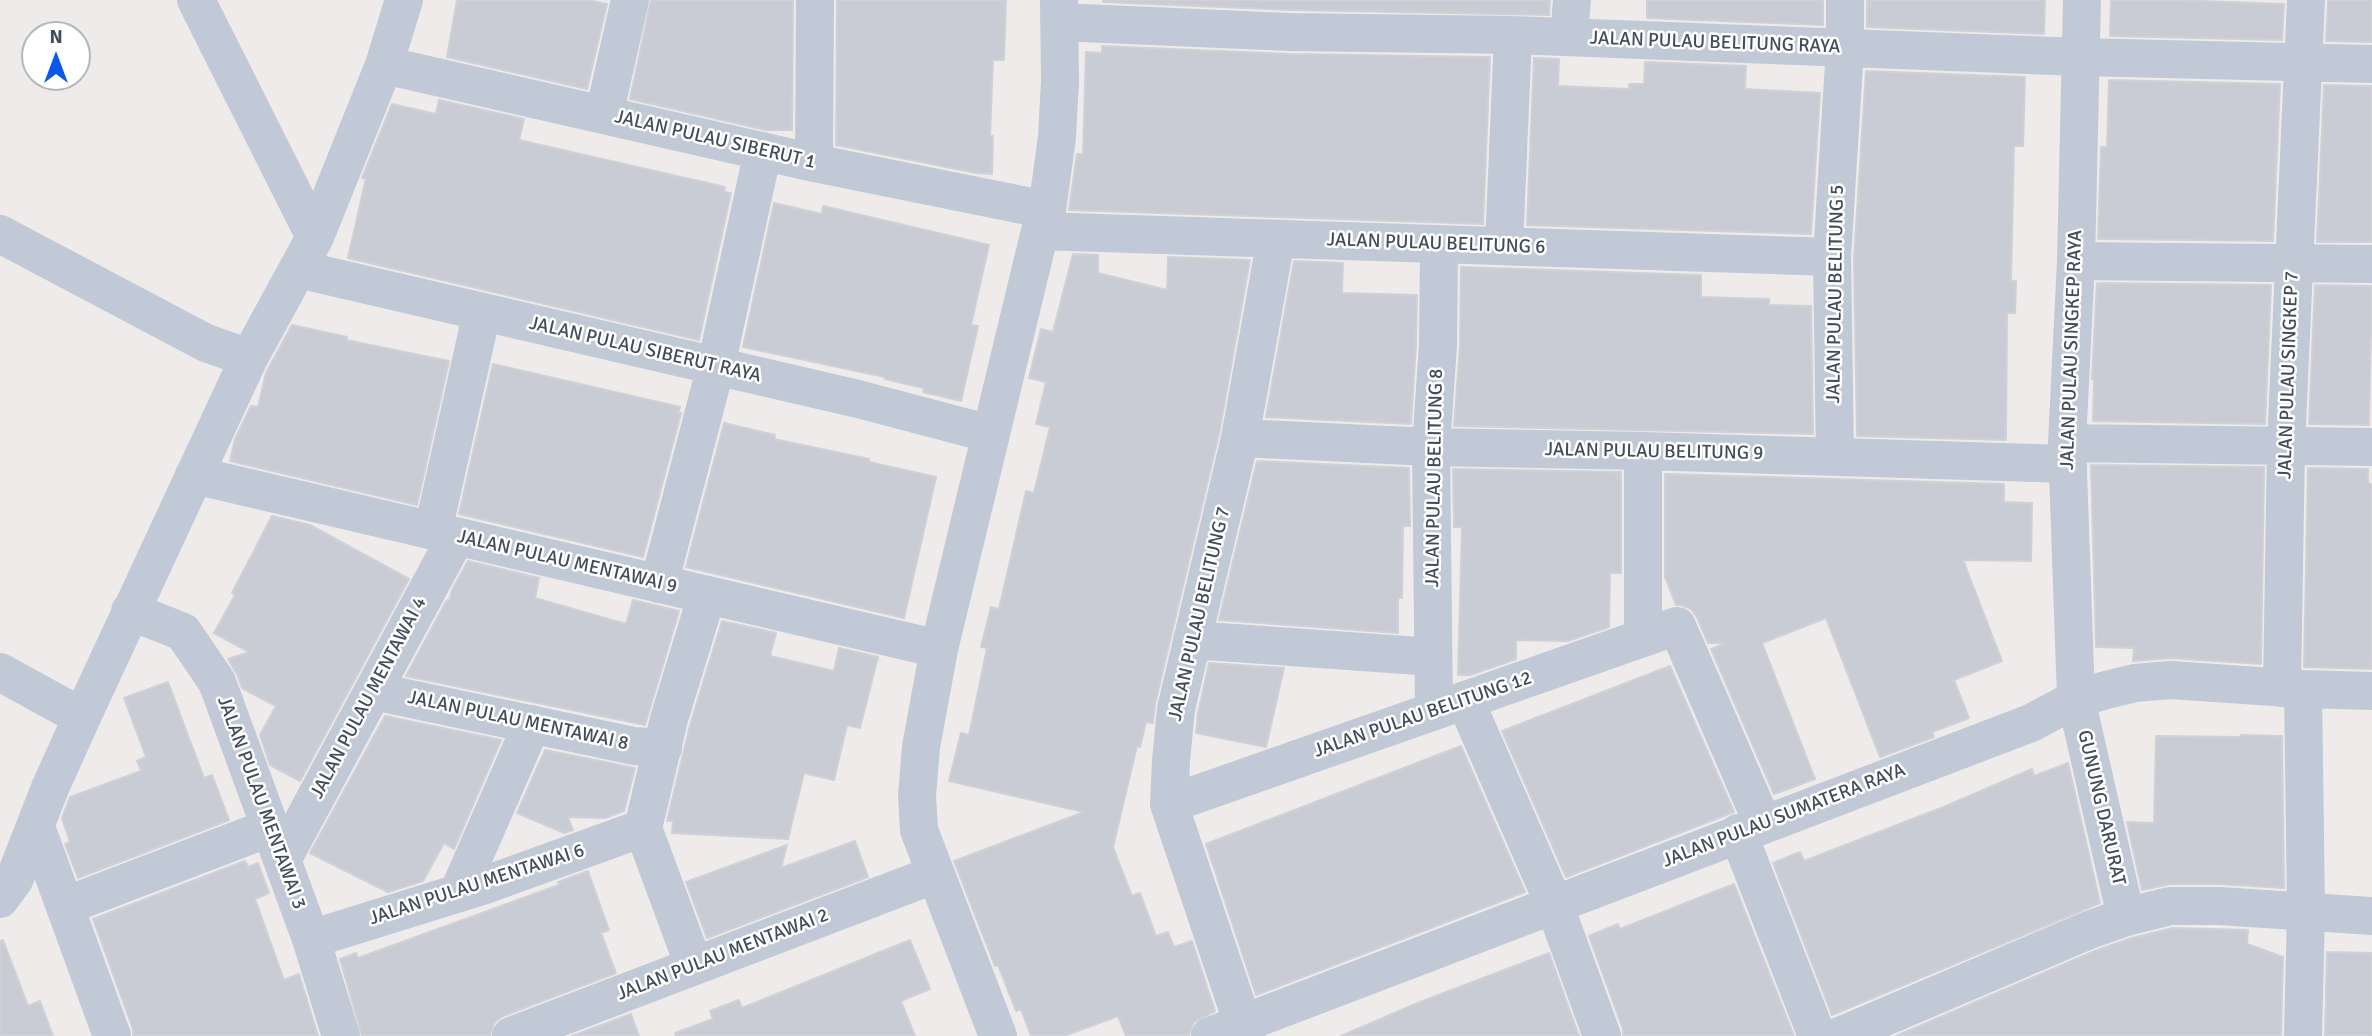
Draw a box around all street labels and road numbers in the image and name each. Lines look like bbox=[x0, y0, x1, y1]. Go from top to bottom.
street label: JALAN PULAU BELITUNG RAYA bbox=[1589, 27, 1841, 59]
street label: JALAN PULAU SIBERUT 1 bbox=[612, 106, 818, 174]
street label: JALAN PULAU BELITUNG 5 bbox=[1823, 184, 1849, 404]
street label: JALAN PULAU BELITUNG 6 bbox=[1326, 229, 1546, 259]
street label: JALAN PULAU SINGKEP RAYA bbox=[2056, 230, 2088, 470]
street label: JALAN PULAU SINGKEP 7 bbox=[2274, 271, 2304, 479]
street label: JALAN PULAU SIBERUT RAYA bbox=[527, 312, 763, 388]
street label: JALAN PULAU BELITUNG 8 bbox=[1422, 368, 1448, 588]
street label: JALAN PULAU BELITUNG 9 bbox=[1544, 439, 1764, 465]
street label: JALAN PULAU BELITUNG 7 bbox=[1164, 505, 1236, 723]
street label: JALAN PULAU MENTAWAI 9 bbox=[455, 526, 679, 598]
street label: JALAN PULAU MENTAWAI 4 bbox=[306, 593, 432, 803]
street label: JALAN PULAU BELITUNG 12 bbox=[1311, 667, 1535, 763]
street label: JALAN PULAU MENTAWAI 8 bbox=[406, 686, 630, 756]
street label: JALAN PULAU MENTAWAI 3 bbox=[212, 693, 310, 913]
street label: GUNUNG DARURAT bbox=[2072, 728, 2130, 888]
street label: JALAN PULAU SUMATERA RAYA bbox=[1659, 759, 1909, 873]
street label: JALAN PULAU MENTAWAI 6 bbox=[366, 839, 588, 931]
street label: JALAN PULAU MENTAWAI 2 bbox=[614, 904, 832, 1006]

